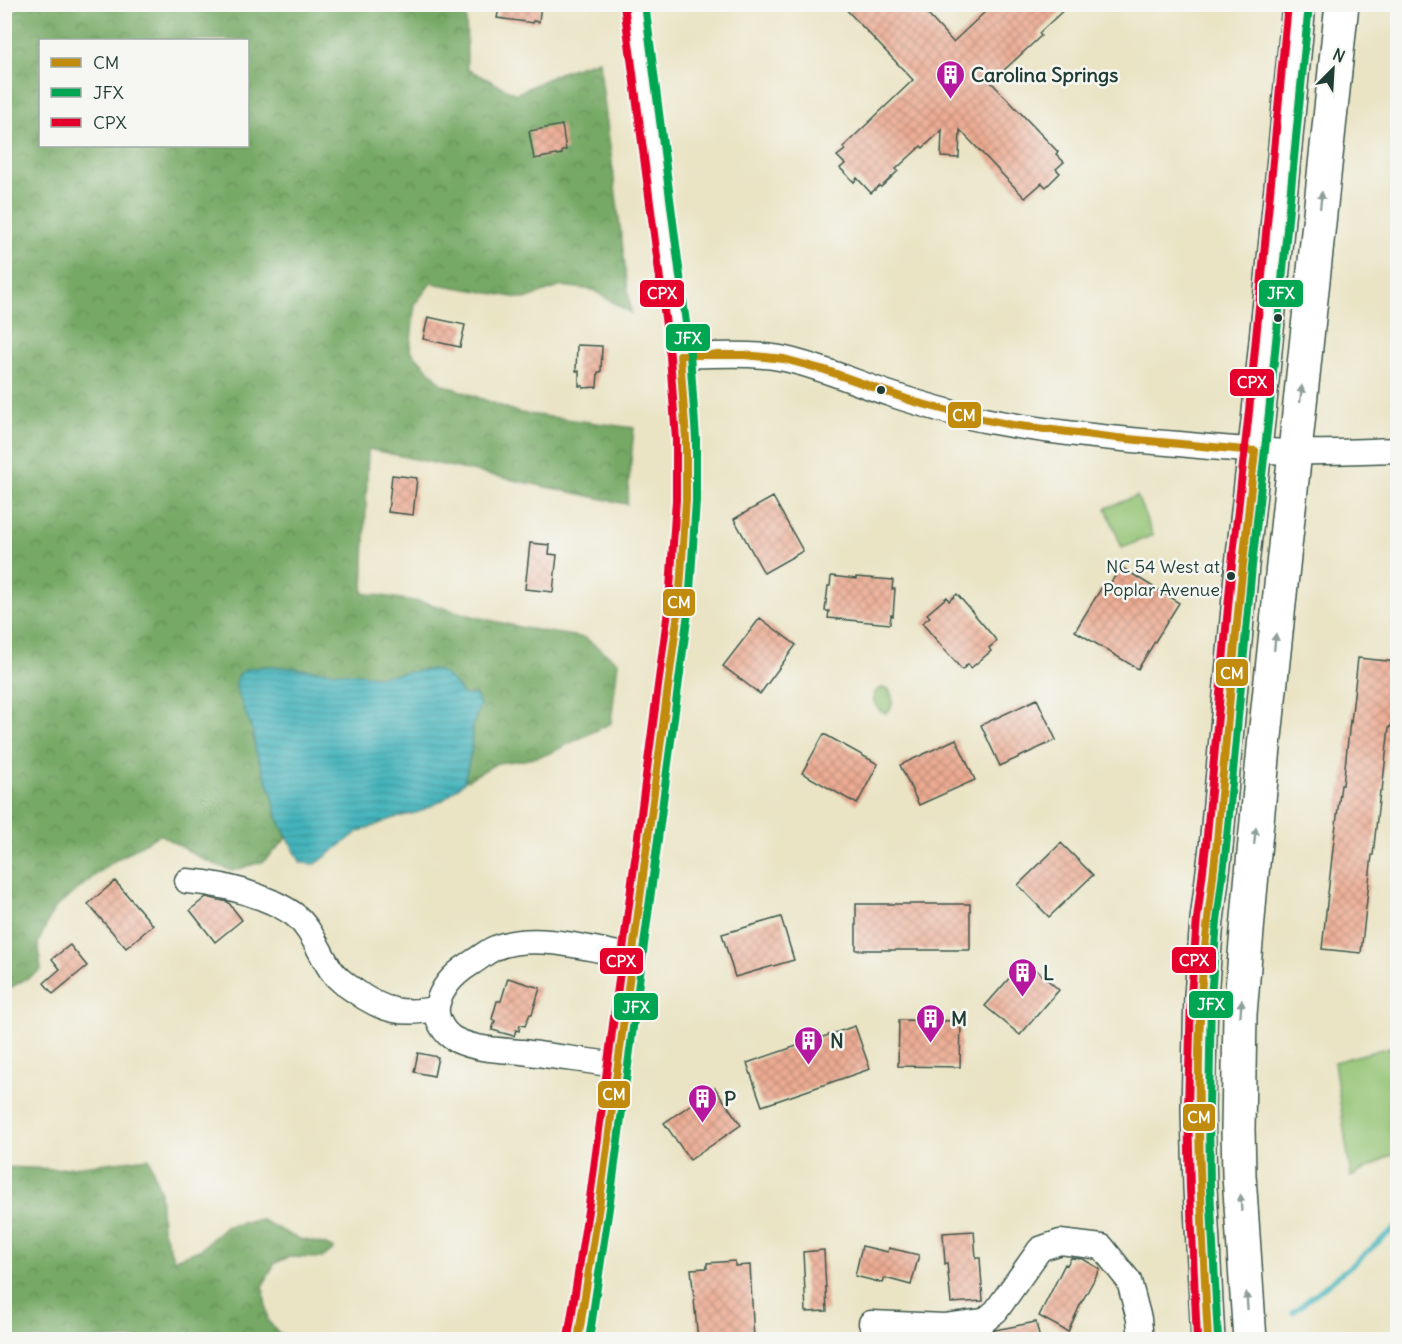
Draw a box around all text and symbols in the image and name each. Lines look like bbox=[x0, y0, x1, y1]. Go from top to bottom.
legend bbox=[39, 39, 249, 147]
north arrow bbox=[1303, 39, 1363, 99]
text: N bbox=[1330, 44, 1348, 67]
text: CM bbox=[93, 51, 119, 74]
building icon: Carolina Springs bbox=[934, 58, 966, 100]
place label: Carolina Springs bbox=[971, 62, 1118, 87]
text: JFX bbox=[93, 81, 125, 104]
text: CPX bbox=[93, 111, 127, 134]
one-way arrow bbox=[1316, 191, 1326, 210]
line badge: CPX bbox=[639, 279, 685, 308]
line badge: JFX bbox=[1258, 279, 1304, 308]
text: CPX bbox=[647, 283, 678, 303]
text: JFX bbox=[1267, 283, 1296, 303]
unlabelled marker bbox=[1272, 312, 1284, 324]
line badge: JFX bbox=[665, 323, 711, 352]
text: JFX bbox=[674, 328, 703, 348]
line badge: CPX bbox=[1229, 368, 1275, 397]
text: CPX bbox=[1237, 372, 1268, 392]
unlabelled marker bbox=[875, 384, 887, 396]
one-way arrow bbox=[1296, 385, 1306, 404]
line badge: CM bbox=[947, 401, 982, 429]
text: CM bbox=[952, 405, 976, 425]
place label: NC 54 West at Poplar Avenue bbox=[1103, 555, 1220, 601]
marker: NC 54 West at Poplar Avenue bbox=[1225, 570, 1237, 582]
line badge: CM bbox=[662, 588, 696, 617]
text: CM bbox=[667, 592, 691, 612]
one-way arrow bbox=[1270, 633, 1280, 652]
line badge: CM bbox=[1215, 658, 1249, 687]
text: CM bbox=[1220, 663, 1244, 683]
one-way arrow bbox=[1251, 827, 1260, 846]
line badge: CPX bbox=[1171, 946, 1217, 974]
line badge: CPX bbox=[599, 947, 644, 975]
text: CPX bbox=[1179, 950, 1210, 970]
text: CPX bbox=[606, 951, 637, 971]
building icon: L bbox=[1006, 956, 1038, 998]
place label: L bbox=[1043, 960, 1054, 985]
line badge: JFX bbox=[1188, 990, 1234, 1019]
line badge: JFX bbox=[613, 992, 659, 1021]
text: JFX bbox=[1197, 994, 1226, 1014]
text: JFX bbox=[622, 997, 651, 1017]
one-way arrow bbox=[1236, 999, 1246, 1018]
building icon: M bbox=[914, 1002, 946, 1044]
place label: M bbox=[951, 1006, 967, 1031]
building icon: N bbox=[793, 1024, 825, 1066]
place label: N bbox=[830, 1028, 844, 1053]
line badge: CM bbox=[597, 1080, 631, 1109]
building icon: P bbox=[687, 1082, 719, 1124]
text: CM bbox=[602, 1084, 626, 1104]
place label: P bbox=[724, 1086, 736, 1111]
line badge: CM bbox=[1182, 1103, 1216, 1132]
text: CM bbox=[1187, 1107, 1211, 1127]
one-way arrow bbox=[1236, 1194, 1245, 1213]
one-way arrow bbox=[1242, 1291, 1252, 1310]

